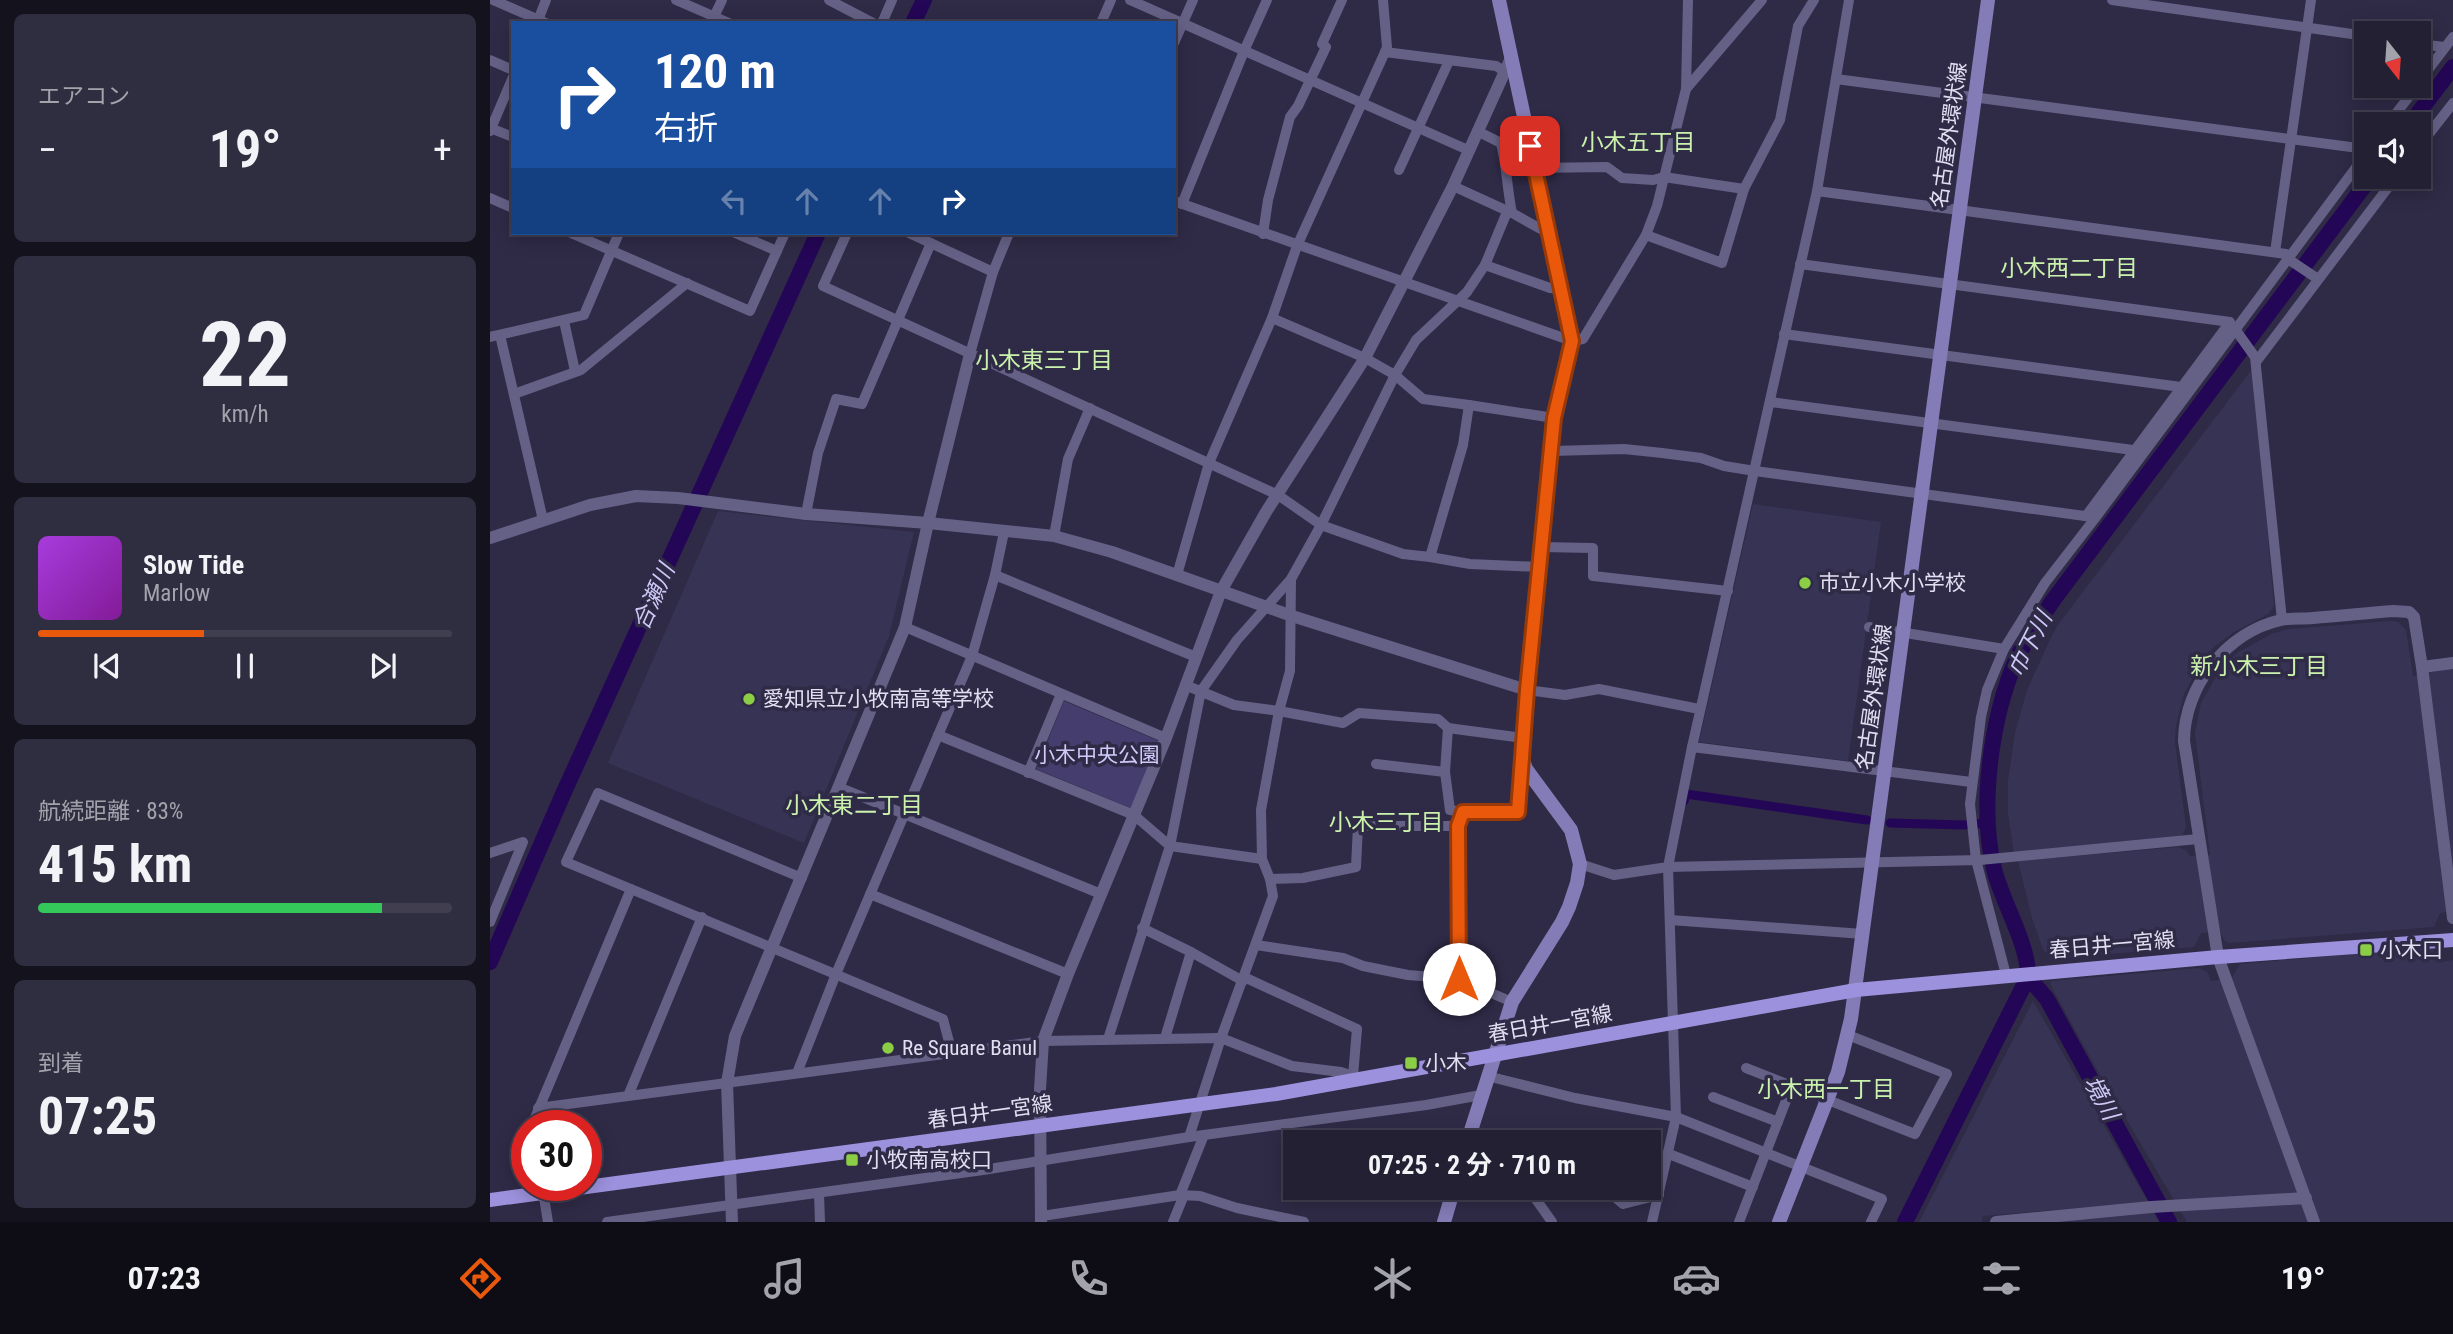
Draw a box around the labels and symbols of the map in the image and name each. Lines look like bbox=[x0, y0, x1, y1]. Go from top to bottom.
north arrow bbox=[2354, 21, 2431, 98]
street label: 名古屋外環状線 bbox=[1927, 61, 1971, 209]
pin bbox=[1500, 116, 1560, 176]
district label: 小木五丁目 bbox=[1581, 129, 1696, 156]
district label: 小木西二丁目 bbox=[2000, 255, 2138, 282]
district label: 小木東三丁目 bbox=[975, 347, 1113, 374]
water label: 合瀬川 bbox=[628, 557, 682, 634]
place label: 市立小木小学校 bbox=[1819, 571, 1966, 595]
marker: 市立小木小学校 bbox=[1797, 575, 1813, 591]
water label: 巾下川 bbox=[2002, 604, 2059, 681]
street label: 名古屋外環状線 bbox=[1852, 623, 1896, 771]
district label: 新小木三丁目 bbox=[2190, 653, 2328, 680]
place label: 愛知県立小牧南高等学校 bbox=[763, 687, 994, 711]
marker: 愛知県立小牧南高等学校 bbox=[741, 691, 757, 707]
park label: 小木中央公園 bbox=[1034, 743, 1160, 767]
district label: 小木東二丁目 bbox=[785, 792, 923, 819]
district label: 小木三丁目 bbox=[1329, 809, 1444, 836]
street label: 春日井一宮線 bbox=[2048, 928, 2176, 962]
place label: 小木口 bbox=[2380, 938, 2443, 962]
position arrow bbox=[1422, 942, 1496, 1016]
marker: 小木口 bbox=[2358, 942, 2374, 958]
street label: 春日井一宮線 bbox=[1486, 1001, 1614, 1047]
place label: Re Square Banul bbox=[902, 1036, 1037, 1060]
marker: Re Square Banul bbox=[880, 1040, 896, 1056]
place label: 小木 bbox=[1425, 1051, 1467, 1075]
marker: 小木 bbox=[1403, 1055, 1419, 1071]
water label: 境川 bbox=[2078, 1071, 2125, 1127]
district label: 小木西一丁目 bbox=[1757, 1076, 1895, 1103]
street label: 春日井一宮線 bbox=[926, 1091, 1054, 1133]
speed limit sign: 30 bbox=[511, 1110, 602, 1201]
place label: 小牧南高校口 bbox=[866, 1148, 992, 1172]
marker: 小牧南高校口 bbox=[844, 1152, 860, 1168]

